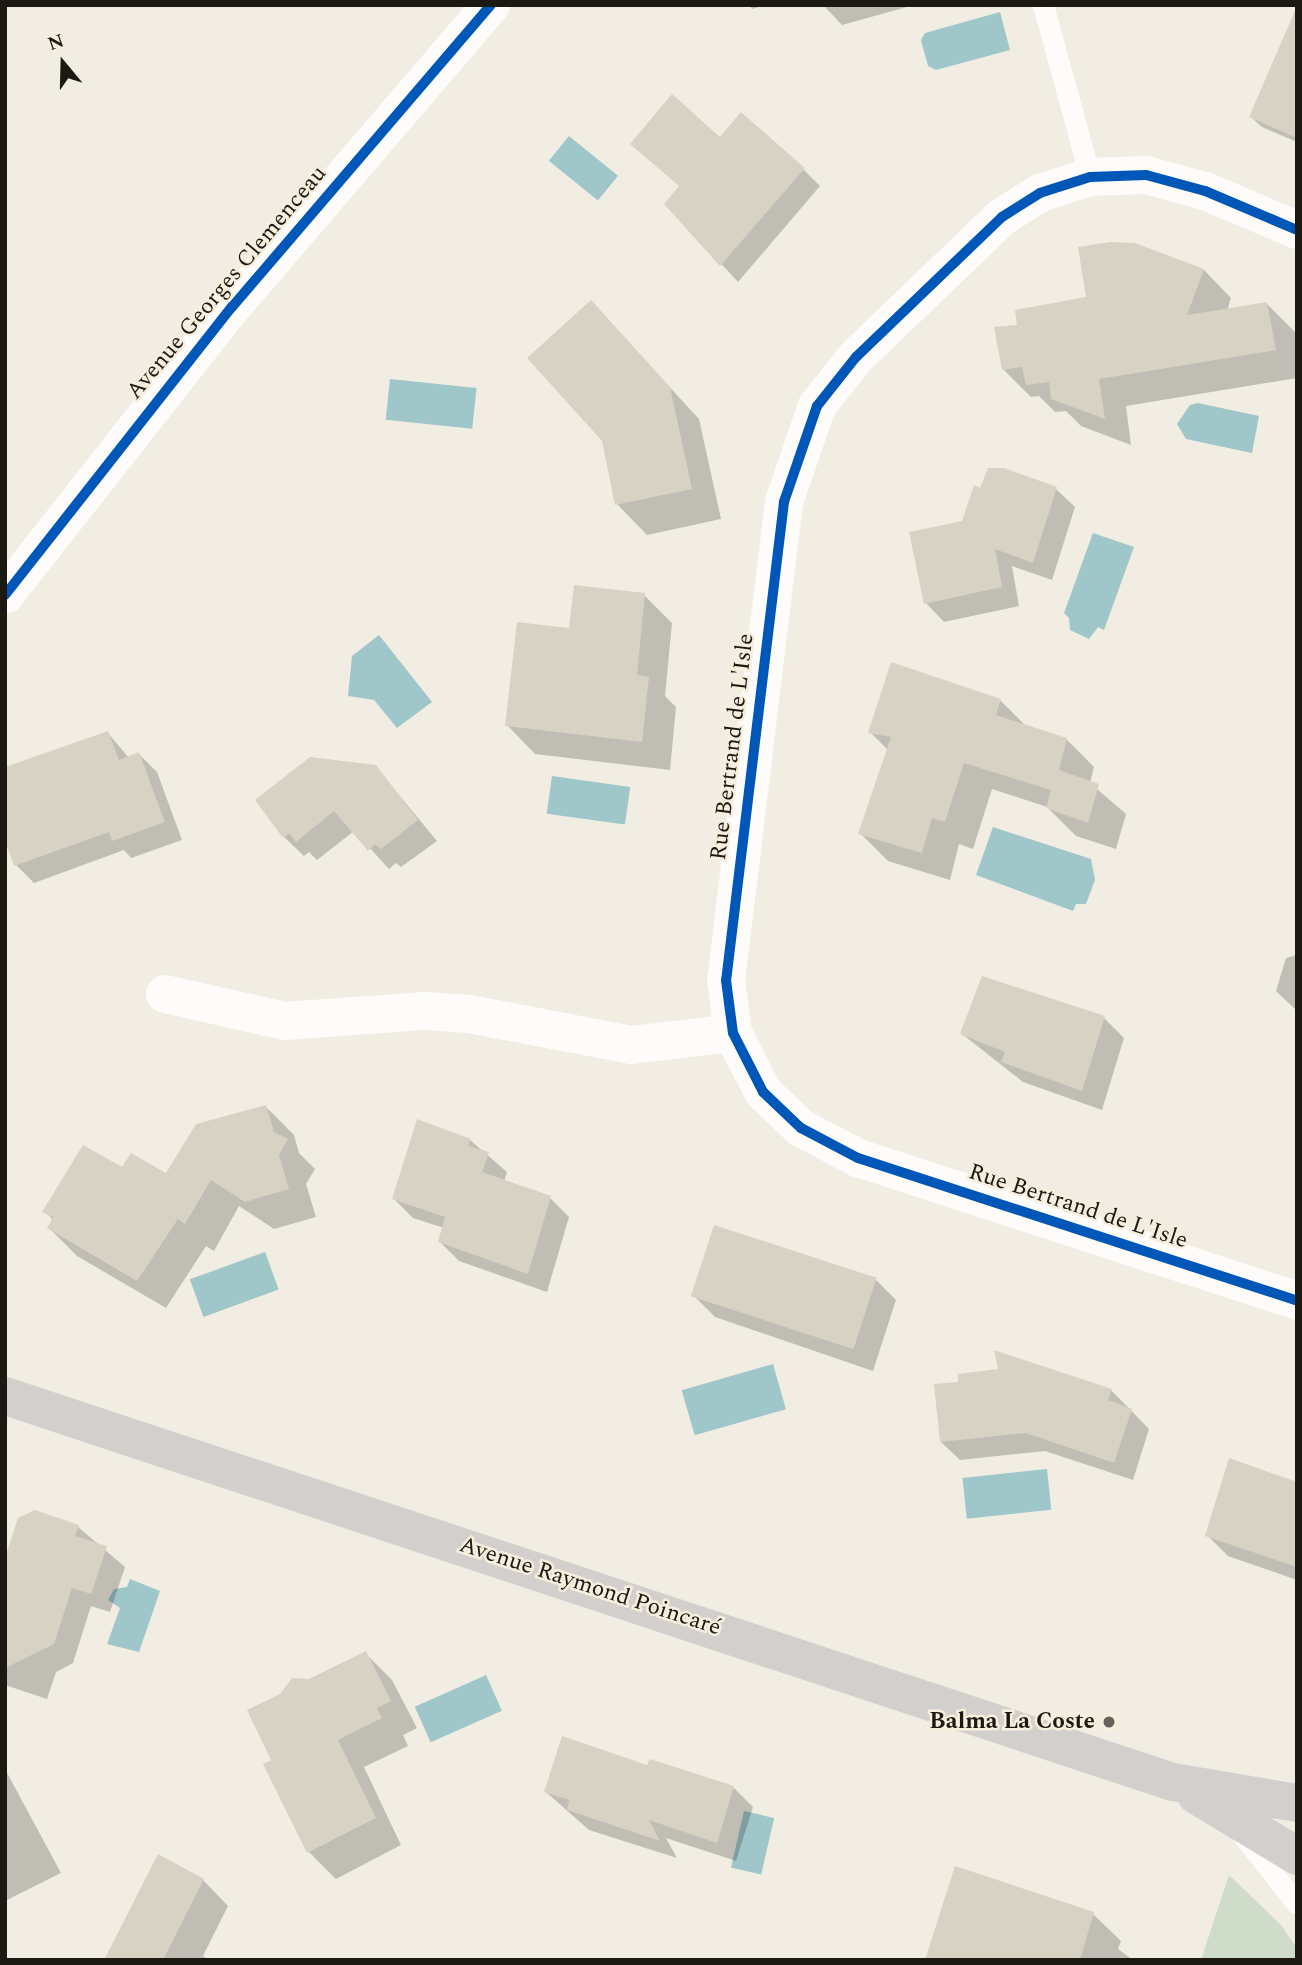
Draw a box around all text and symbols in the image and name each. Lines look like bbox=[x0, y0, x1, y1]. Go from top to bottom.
text: N bbox=[44, 26, 68, 59]
north arrow bbox=[28, 28, 98, 98]
street label: Avenue Georges Clemenceau bbox=[121, 161, 333, 405]
street label: Rue Bertrand de L'Isle bbox=[705, 632, 761, 862]
street label: Rue Bertrand de L'Isle bbox=[965, 1159, 1191, 1255]
street label: Avenue Raymond Poincaré bbox=[456, 1532, 724, 1642]
place label: Balma La Coste bbox=[929, 1708, 1095, 1736]
marker: Balma La Coste bbox=[1101, 1714, 1117, 1730]

